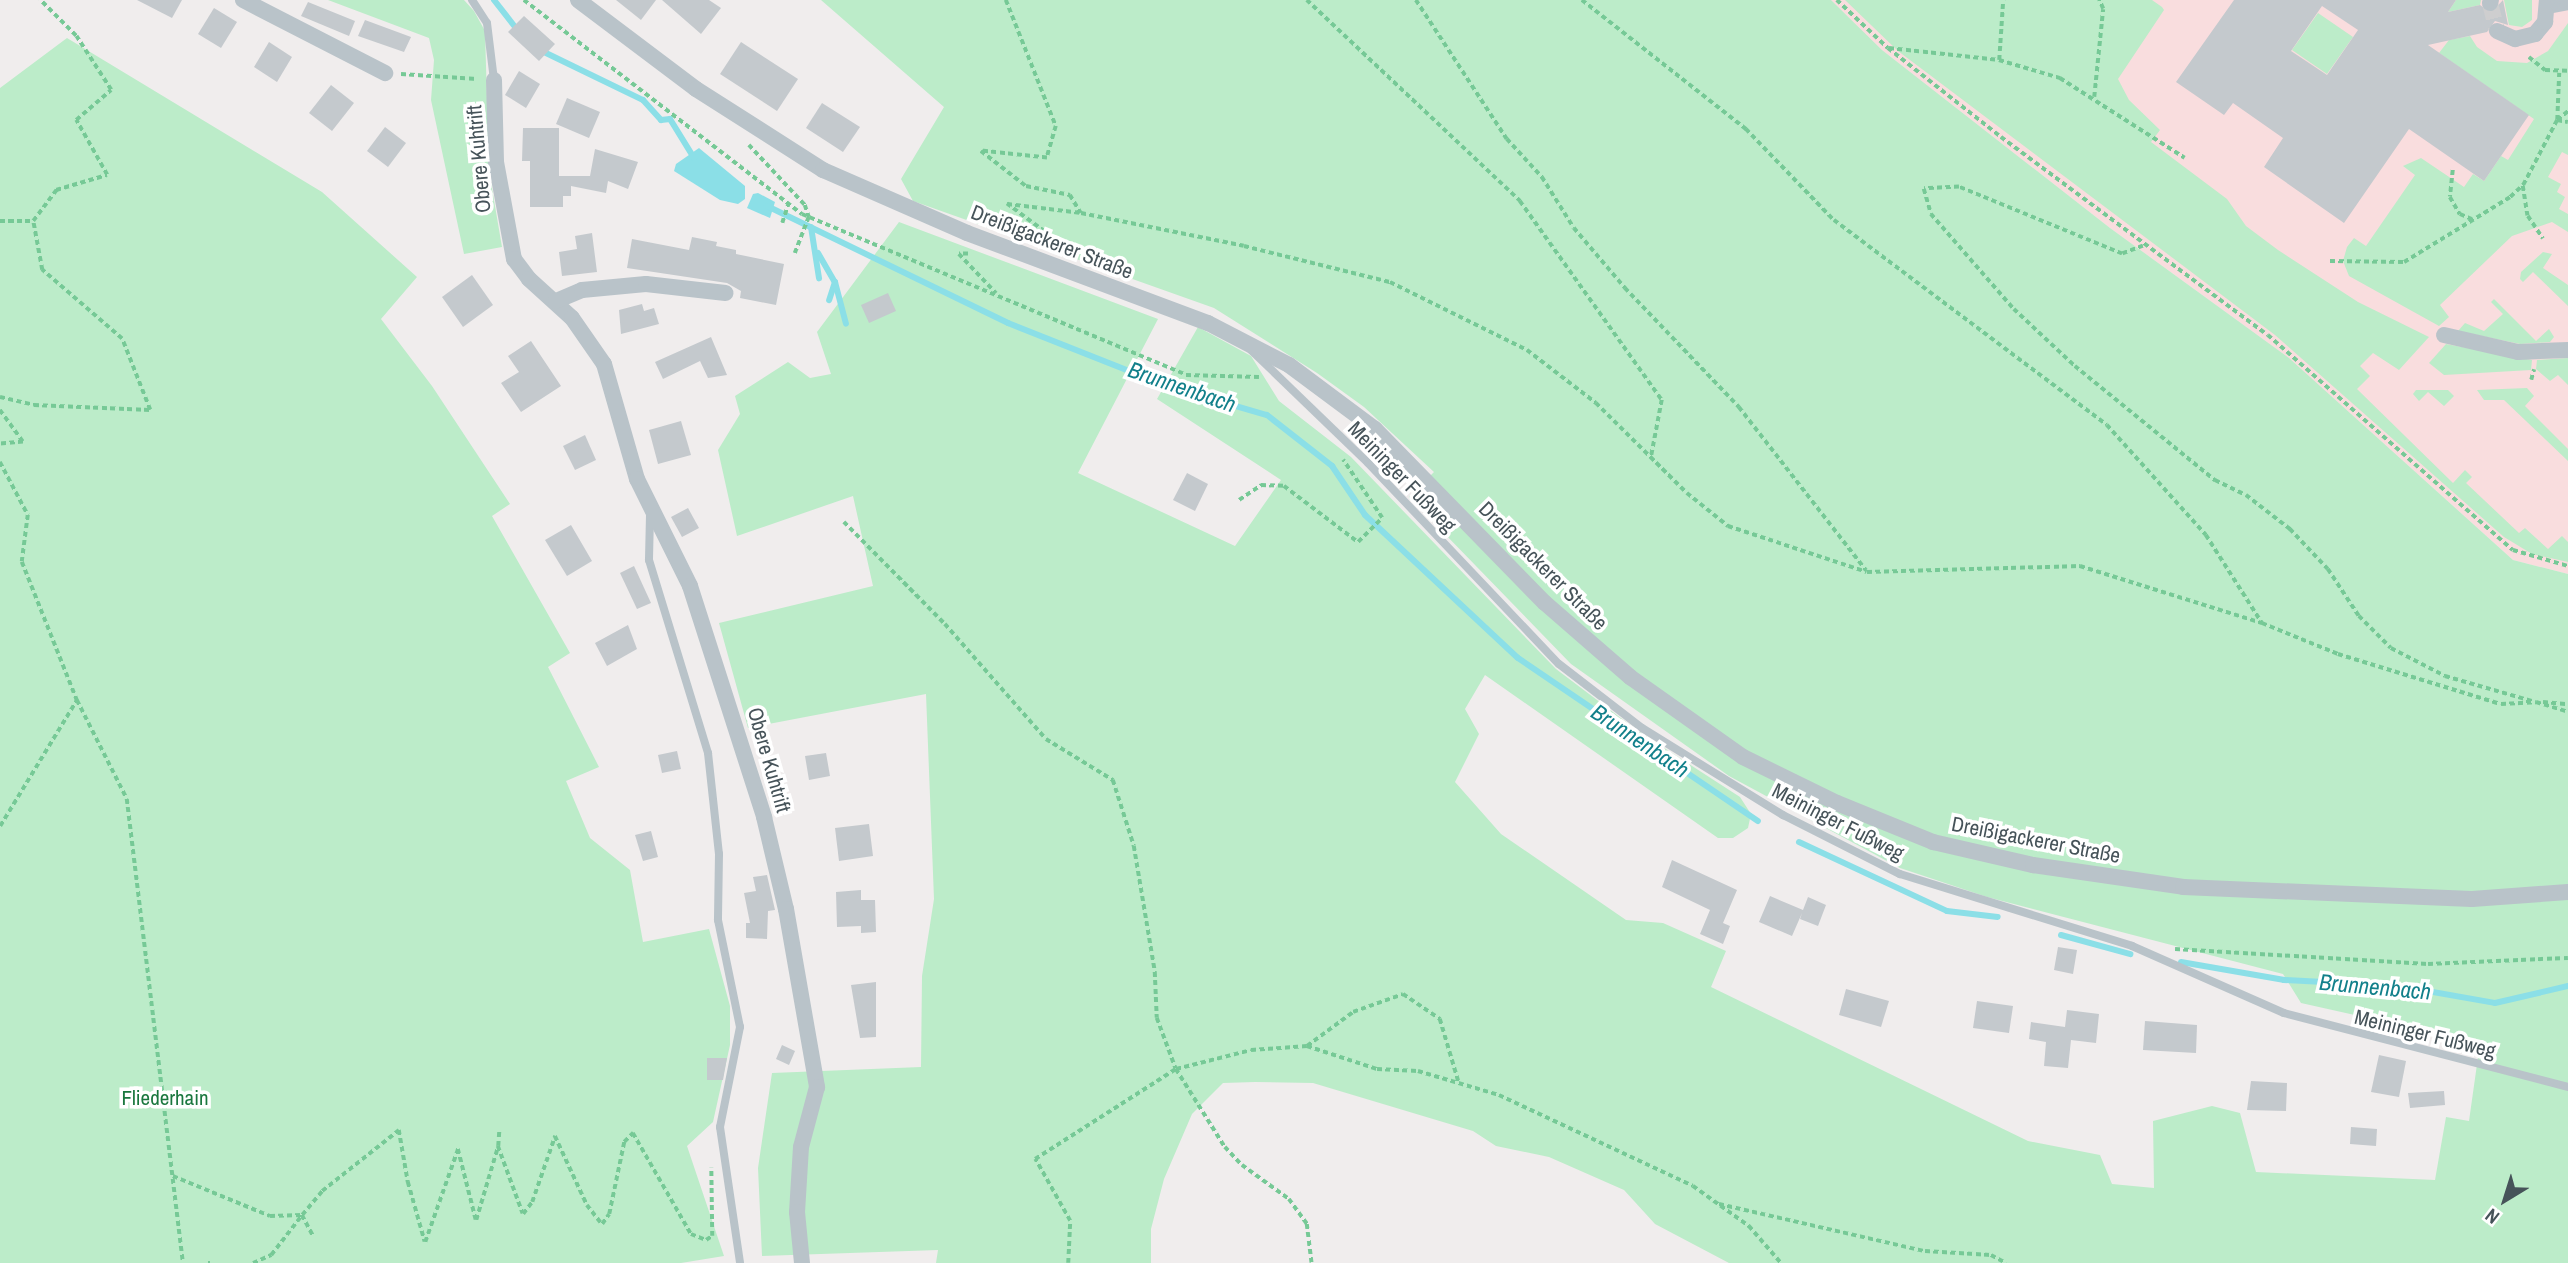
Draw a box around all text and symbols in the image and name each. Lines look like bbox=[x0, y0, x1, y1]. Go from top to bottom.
street label: Obere Kuhtrift bbox=[462, 104, 496, 214]
street label: Dreißigackerer Straße bbox=[968, 200, 1136, 284]
water label: Brunnenbach bbox=[1124, 356, 1240, 418]
street label: Meininger Fußweg bbox=[1343, 416, 1461, 538]
street label: Dreißigackerer Straße bbox=[1474, 497, 1612, 635]
water label: Brunnenbach bbox=[1586, 698, 1694, 784]
street label: Obere Kuhtrift bbox=[742, 705, 796, 815]
street label: Meininger Fußweg bbox=[1768, 778, 1908, 866]
street label: Dreißigackerer Straße bbox=[1950, 811, 2122, 869]
water label: Brunnenbach bbox=[2318, 968, 2432, 1006]
street label: Meininger Fußweg bbox=[2352, 1004, 2498, 1064]
park label: Fliederhain bbox=[121, 1085, 209, 1111]
north arrow bbox=[2470, 1165, 2540, 1235]
text: N bbox=[2480, 1203, 2505, 1230]

